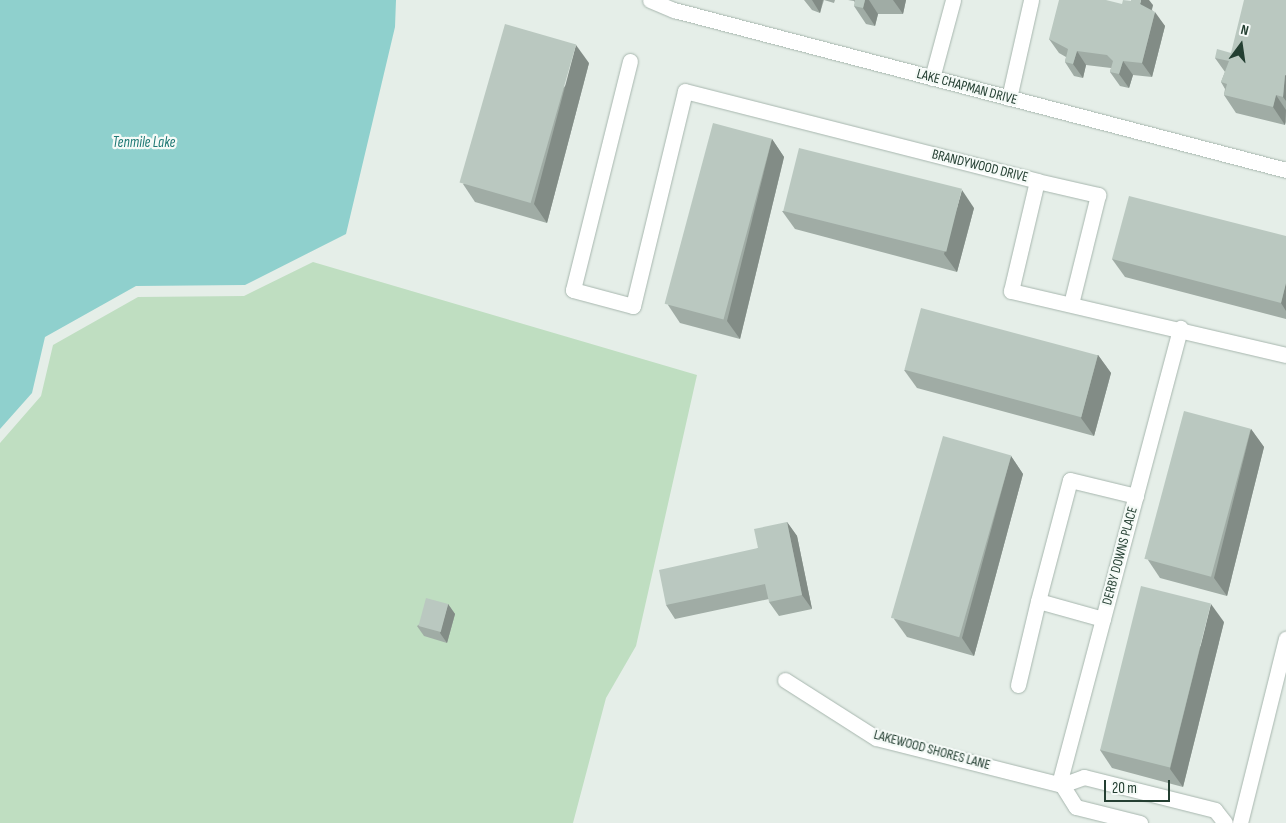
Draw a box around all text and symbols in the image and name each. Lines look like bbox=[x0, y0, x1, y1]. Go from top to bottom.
north arrow bbox=[1216, 20, 1266, 70]
text: N bbox=[1239, 21, 1250, 39]
street label: LAKE CHAPMAN DRIVE bbox=[915, 66, 1019, 108]
water label: Tenmile Lake bbox=[113, 134, 175, 152]
street label: BRANDYWOOD DRIVE bbox=[930, 146, 1030, 186]
street label: DERBY DOWNS PLACE bbox=[1099, 505, 1141, 607]
street label: LAKEWOOD SHORES LANE bbox=[872, 726, 992, 774]
scale bar bbox=[1106, 770, 1172, 802]
text: 20 m bbox=[1112, 779, 1137, 798]

